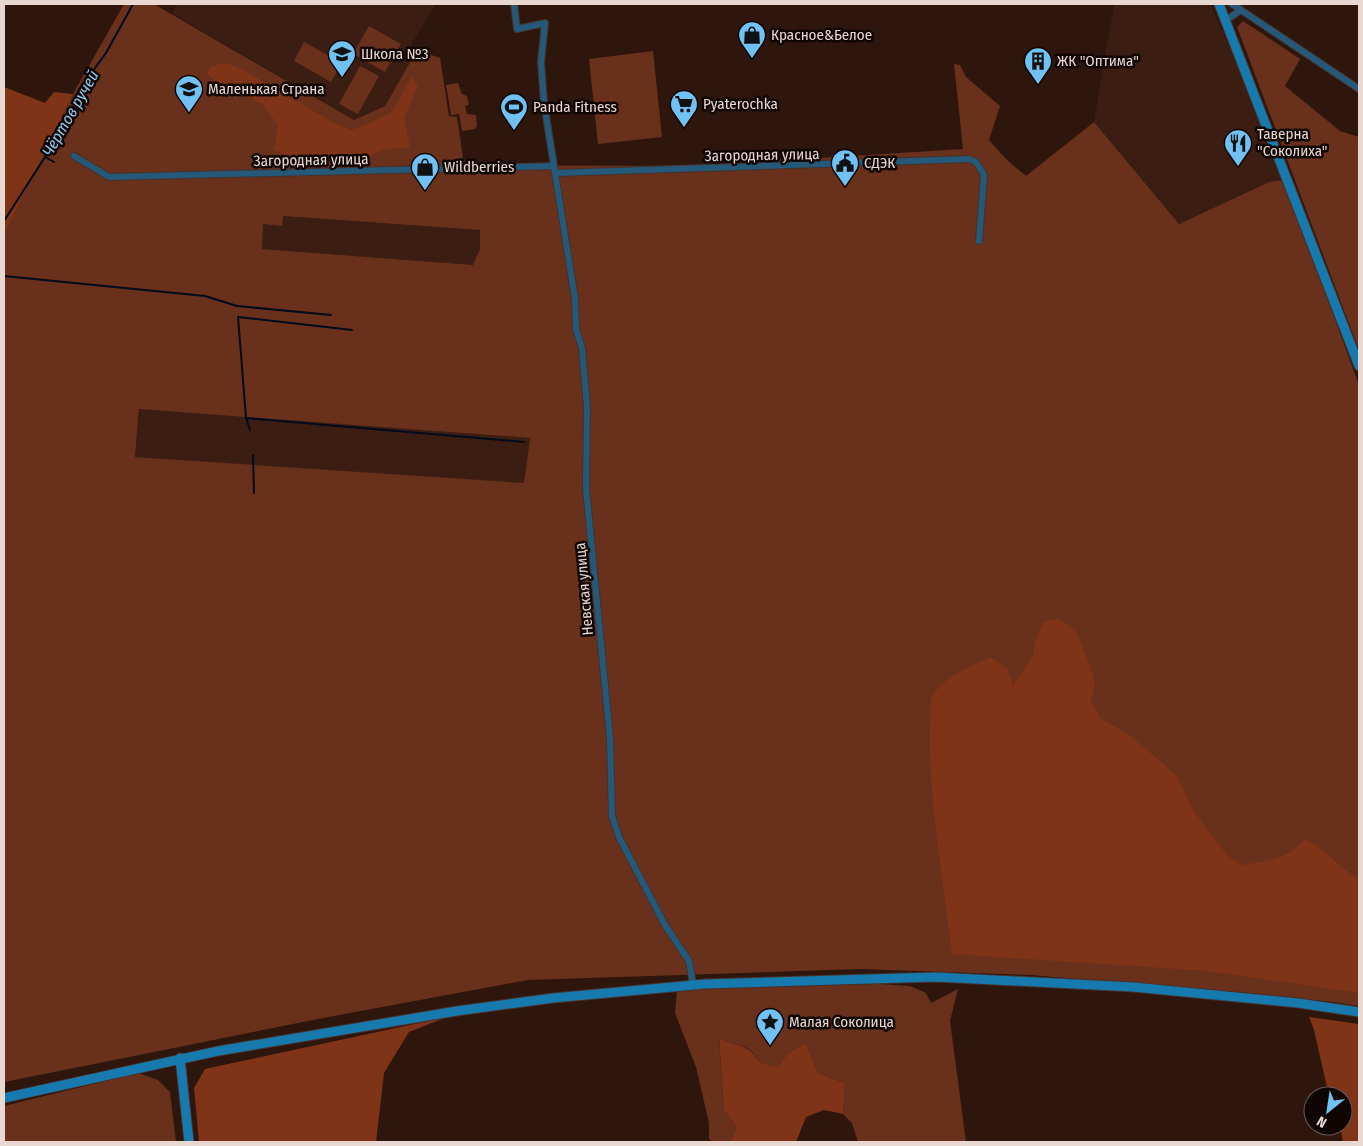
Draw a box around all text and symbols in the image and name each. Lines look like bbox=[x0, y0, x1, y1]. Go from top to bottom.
shop icon: Красное&Белое bbox=[737, 20, 767, 59]
place label: Красное&Белое bbox=[771, 26, 872, 44]
school or university icon: Школа №3 bbox=[327, 39, 357, 78]
place label: Школа №3 bbox=[361, 45, 429, 63]
building icon: ЖК "Оптима" bbox=[1023, 46, 1053, 85]
place label: ЖК "Оптима" bbox=[1057, 52, 1139, 70]
water label: Чёртов ручей bbox=[38, 67, 103, 160]
school or university icon: Маленькая Страна bbox=[174, 74, 204, 113]
place label: Маленькая Страна bbox=[208, 80, 325, 98]
supermarket icon: Pyaterochka bbox=[669, 89, 699, 128]
sports icon: Panda Fitness bbox=[499, 92, 529, 131]
place label: Pyaterochka bbox=[703, 95, 778, 113]
place label: Panda Fitness bbox=[533, 98, 617, 116]
place label: Таверна "Соколиха" bbox=[1257, 125, 1328, 160]
restaurant icon: Таверна "Соколиха" bbox=[1223, 128, 1253, 167]
street label: Загородная улица bbox=[704, 145, 820, 165]
public building icon: СДЭК bbox=[830, 148, 860, 187]
street label: Загородная улица bbox=[253, 150, 369, 170]
shop icon: Wildberries bbox=[410, 152, 440, 191]
place label: СДЭК bbox=[864, 154, 895, 172]
place label: Wildberries bbox=[444, 158, 514, 176]
street label: Невская улица bbox=[571, 542, 597, 636]
place icon: Малая Соколица bbox=[755, 1007, 785, 1046]
place label: Малая Соколица bbox=[789, 1013, 894, 1031]
north arrow bbox=[1303, 1086, 1353, 1136]
text: N bbox=[1314, 1112, 1330, 1131]

